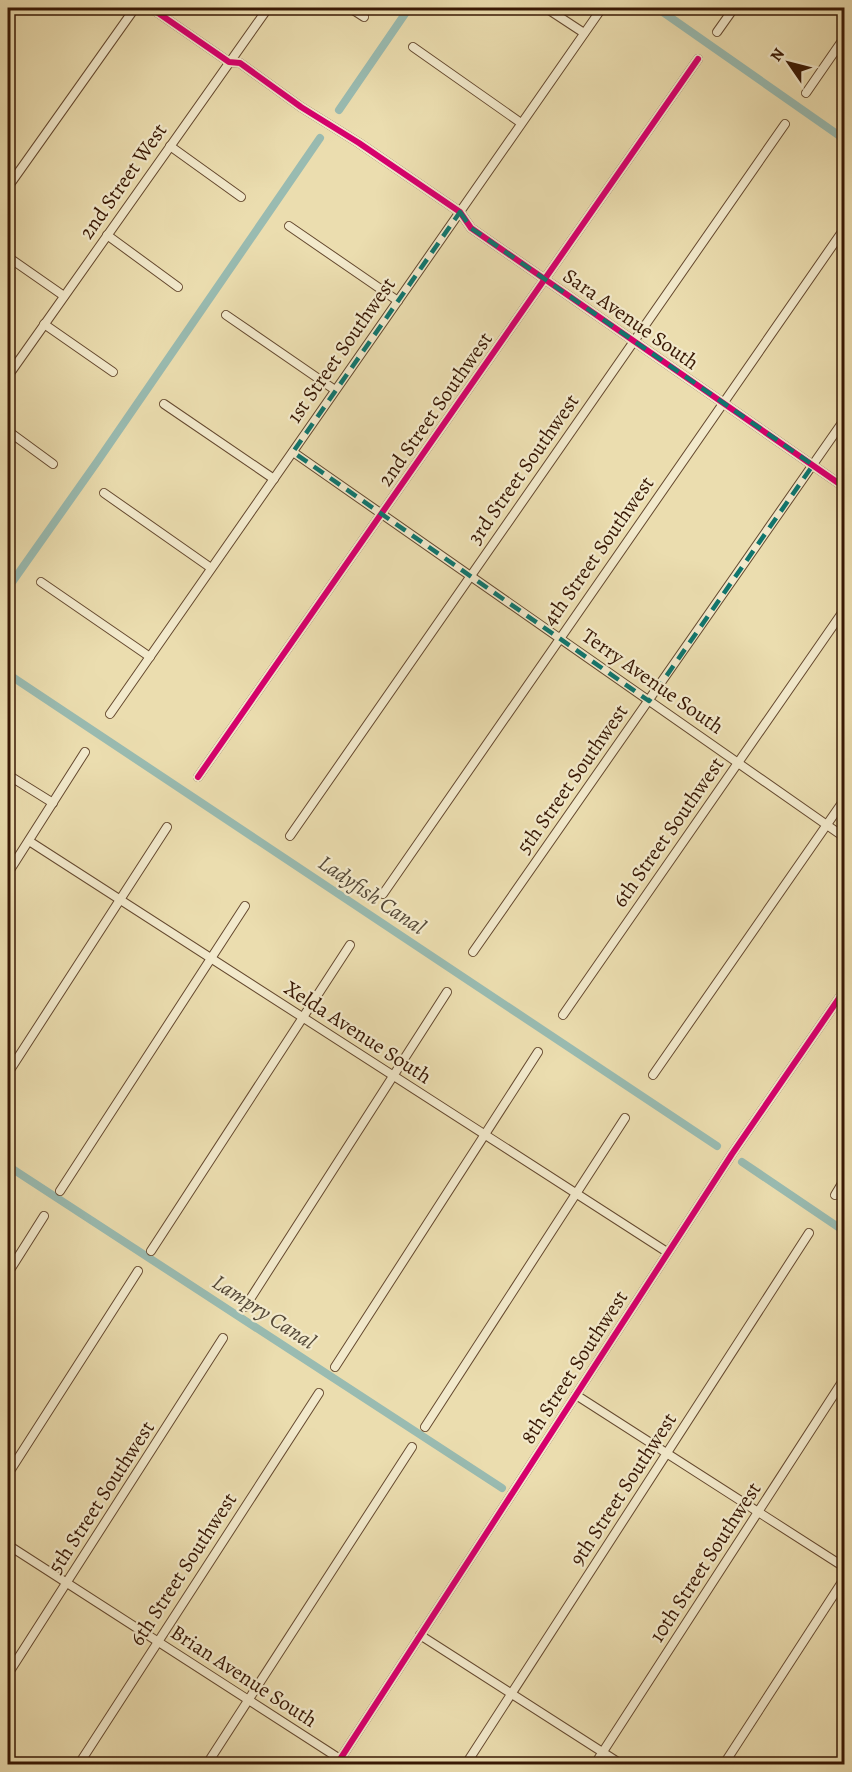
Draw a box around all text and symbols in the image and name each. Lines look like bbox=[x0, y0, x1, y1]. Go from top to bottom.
north arrow bbox=[759, 33, 819, 93]
text: N bbox=[765, 44, 790, 66]
street label: 2nd Street West bbox=[73, 117, 173, 245]
street label: Sara Avenue South bbox=[558, 262, 704, 376]
street label: 1st Street Southwest bbox=[280, 271, 402, 428]
street label: 2nd Street Southwest bbox=[371, 326, 499, 492]
street label: 3rd Street Southwest bbox=[461, 388, 585, 550]
street label: 4th Street Southwest bbox=[536, 470, 660, 632]
street label: Terry Avenue South bbox=[577, 622, 729, 740]
street label: 5th Street Southwest bbox=[510, 699, 634, 859]
street label: 6th Street Southwest bbox=[606, 751, 730, 913]
water label: Ladyfish Canal bbox=[312, 848, 432, 942]
street label: Xelda Avenue South bbox=[279, 974, 437, 1090]
water label: Lampry Canal bbox=[206, 1267, 322, 1357]
street label: 8th Street Southwest bbox=[514, 1285, 634, 1449]
street label: 9th Street Southwest bbox=[563, 1407, 683, 1571]
street label: 5th Street Southwest bbox=[41, 1415, 161, 1579]
street label: 10th Street Southwest bbox=[643, 1476, 767, 1648]
street label: 6th Street Southwest bbox=[123, 1487, 243, 1651]
street label: Brian Avenue South bbox=[165, 1618, 323, 1734]

